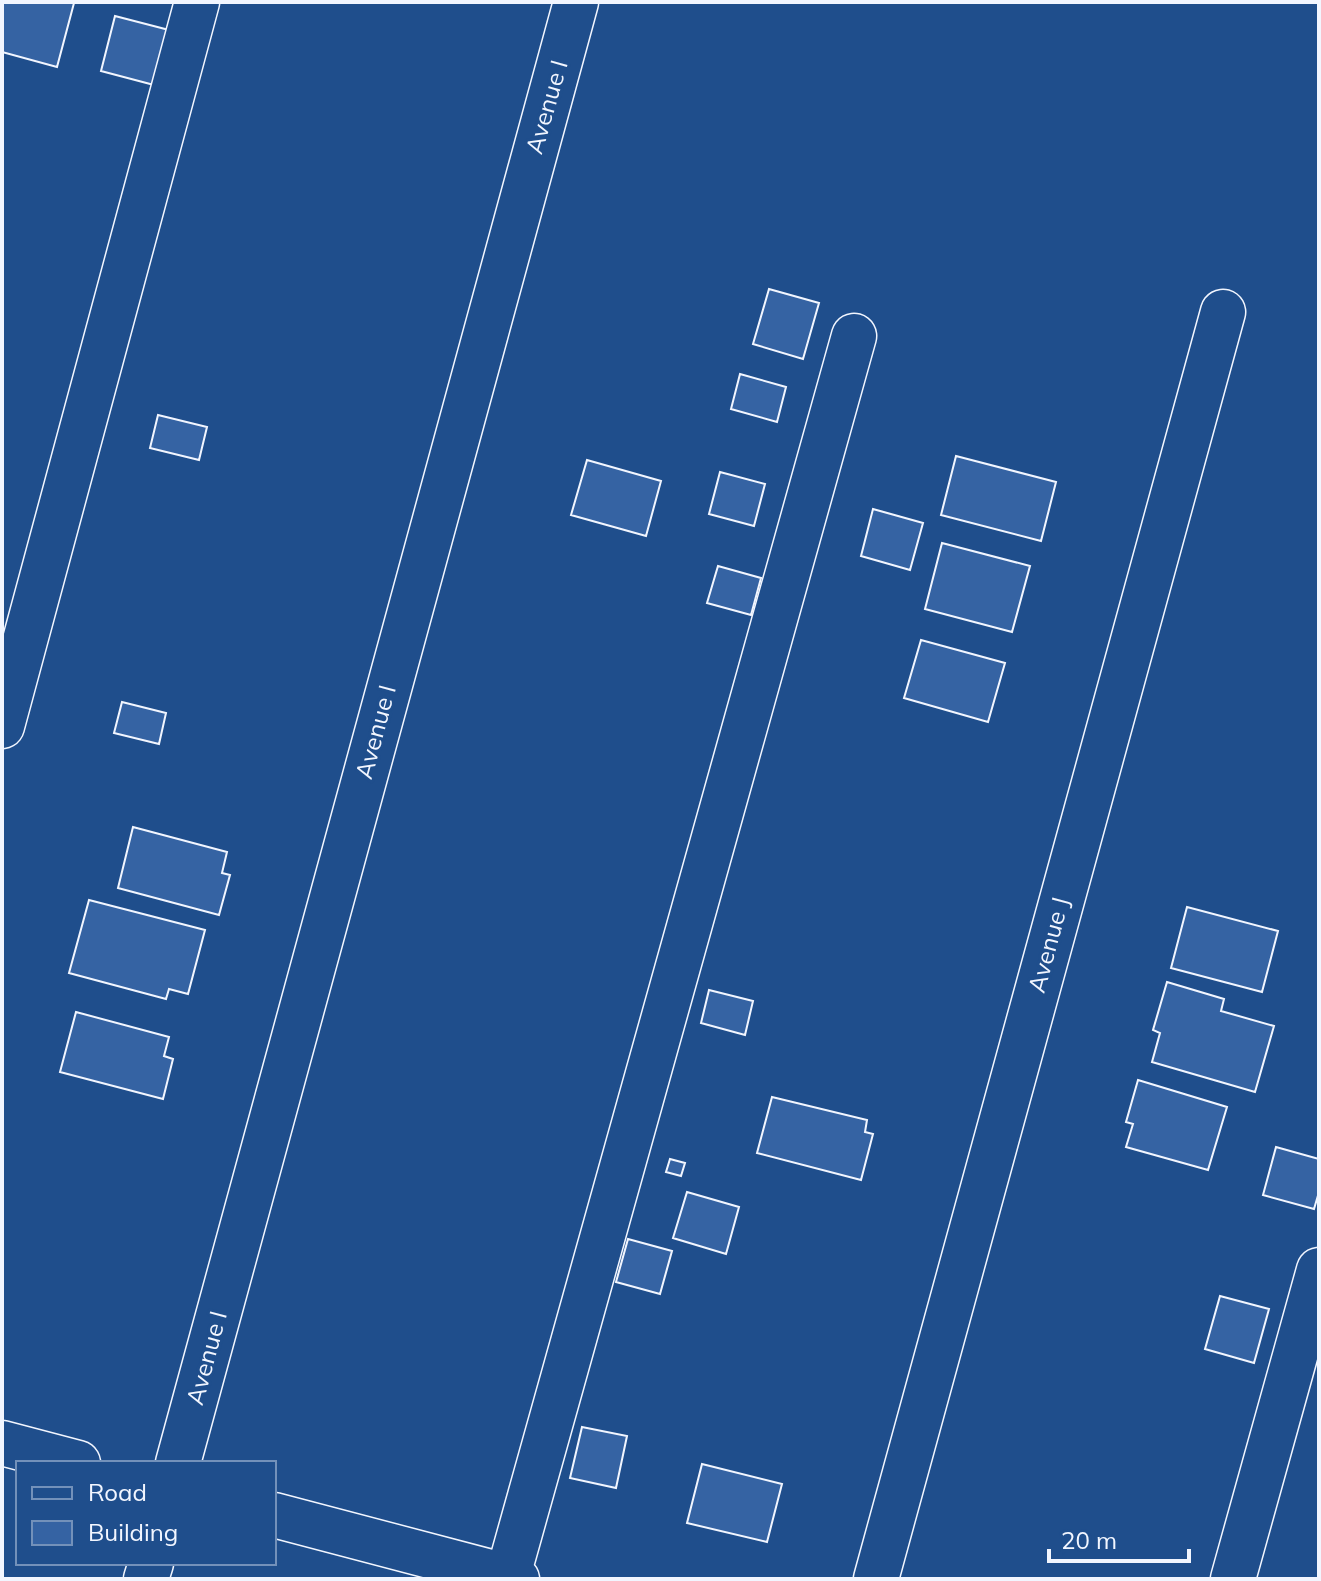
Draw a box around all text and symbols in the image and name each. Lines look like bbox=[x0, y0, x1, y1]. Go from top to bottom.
street label: Avenue I bbox=[518, 56, 574, 157]
street label: Avenue I bbox=[348, 681, 402, 782]
street label: Avenue J bbox=[1021, 894, 1075, 996]
street label: Avenue I bbox=[179, 1307, 233, 1408]
legend bbox=[16, 1461, 276, 1565]
text: Road bbox=[88, 1477, 147, 1507]
scale bar bbox=[1049, 1513, 1189, 1563]
text: Building bbox=[88, 1517, 178, 1547]
text: 20 m bbox=[1061, 1525, 1117, 1555]

